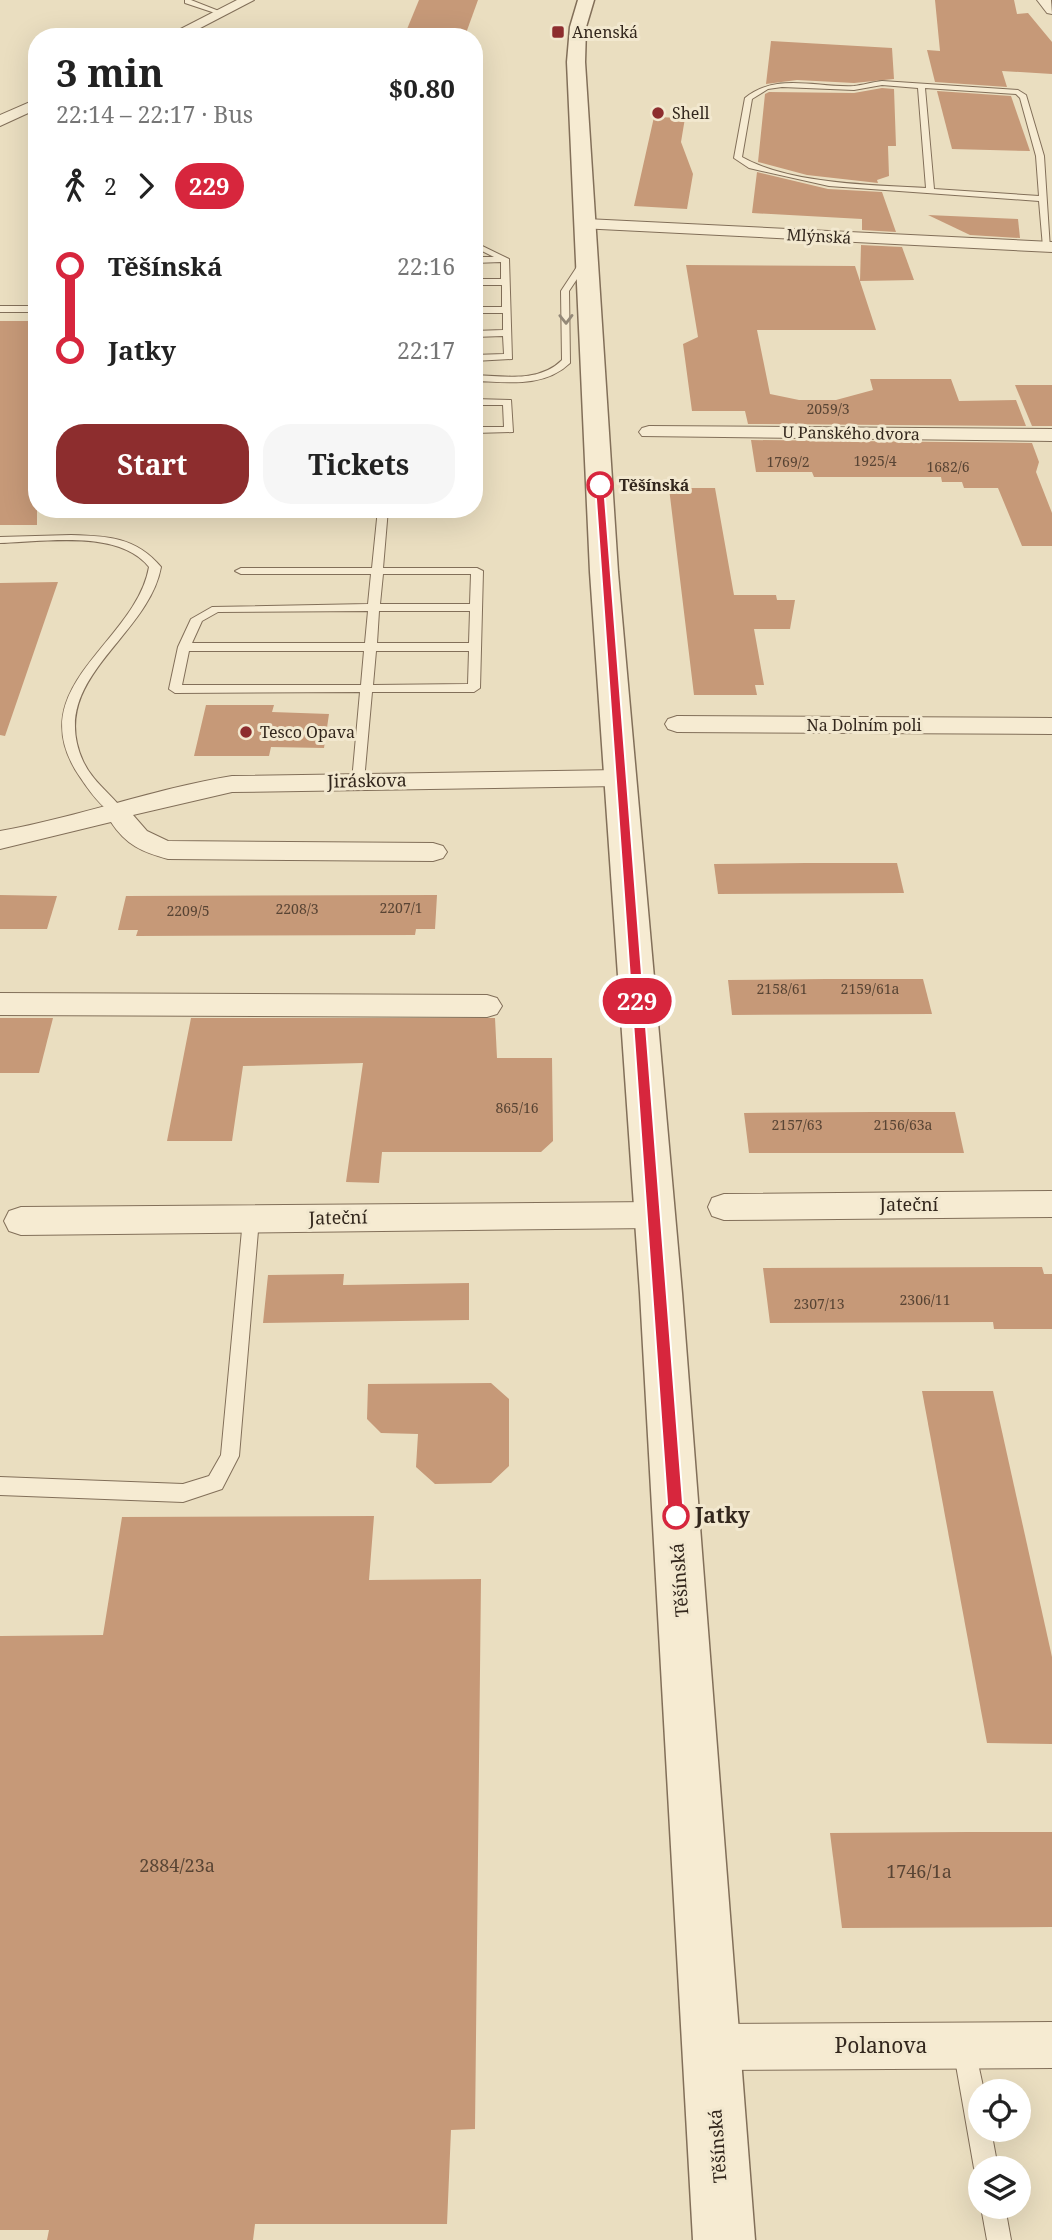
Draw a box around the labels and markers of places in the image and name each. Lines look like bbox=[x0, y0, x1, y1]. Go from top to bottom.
place label: Anenská bbox=[572, 21, 638, 43]
marker: Anenská bbox=[550, 24, 566, 40]
place label: Shell bbox=[672, 102, 709, 124]
marker: Shell bbox=[650, 105, 666, 121]
marker: Těšínská bbox=[587, 472, 613, 498]
place label: Těšínská bbox=[619, 474, 690, 496]
place label: Tesco Opava bbox=[260, 721, 355, 743]
marker: Tesco Opava bbox=[238, 724, 254, 740]
place label: Jatky bbox=[694, 1501, 751, 1529]
marker: Jatky bbox=[663, 1503, 689, 1529]

